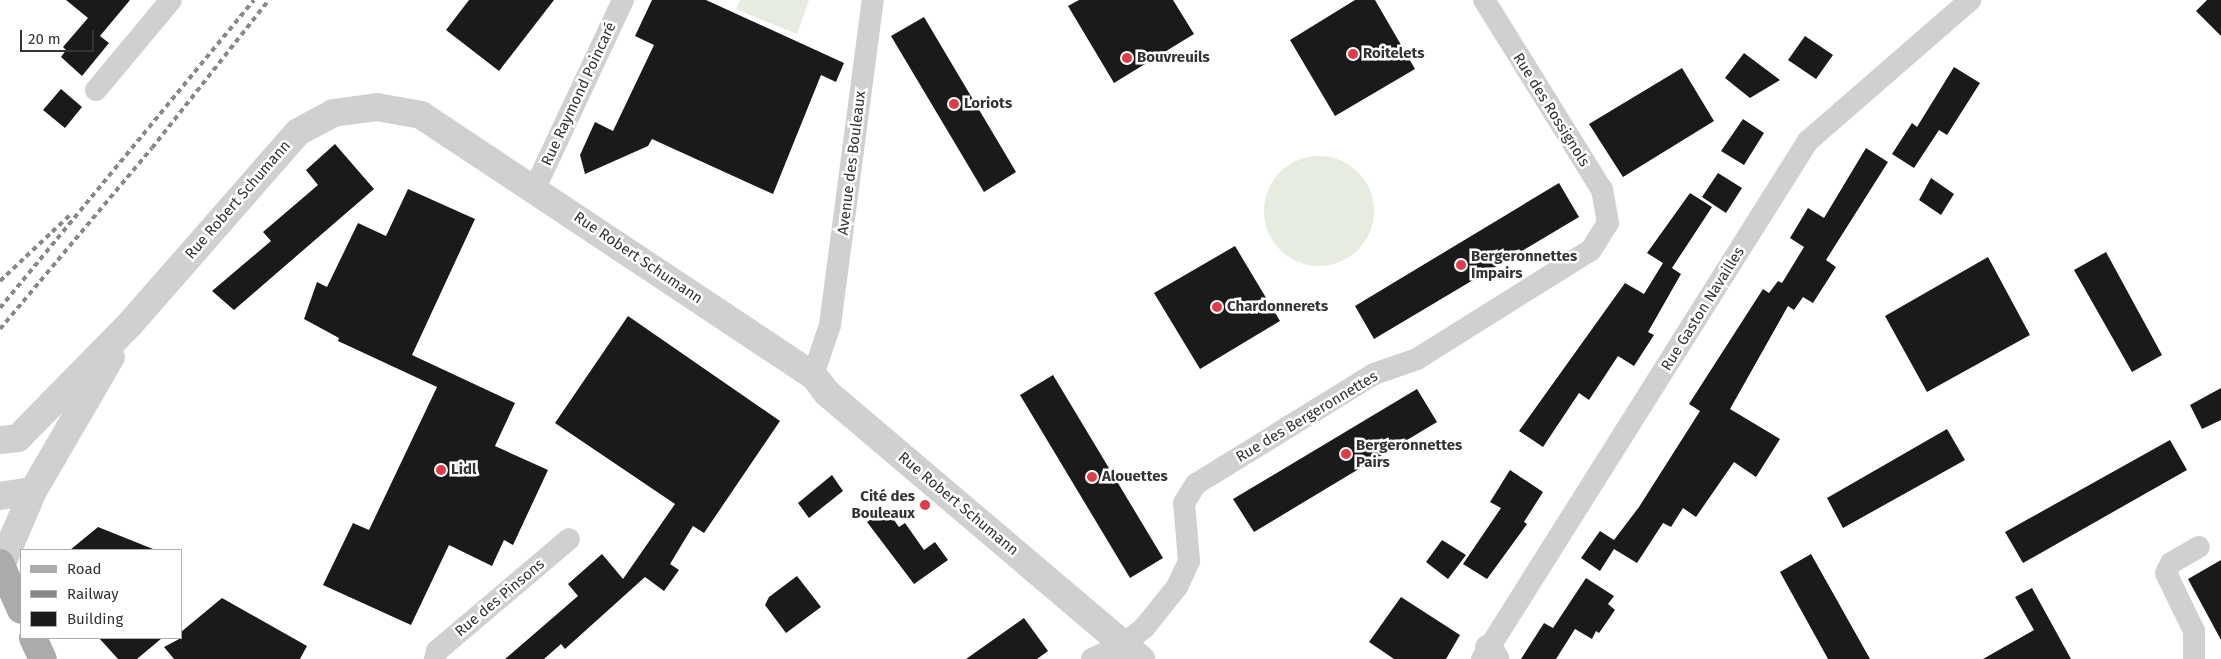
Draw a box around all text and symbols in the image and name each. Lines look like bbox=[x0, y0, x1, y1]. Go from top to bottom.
street label: Rue Raymond Poincaré bbox=[538, 19, 620, 169]
scale bar bbox=[22, 20, 96, 52]
text: 20 m bbox=[28, 30, 61, 48]
place label: Roitelets bbox=[1363, 45, 1425, 63]
marker: Roitelets bbox=[1347, 48, 1359, 60]
place label: Bouvreuils bbox=[1137, 49, 1210, 67]
street label: Rue des Rossignols bbox=[1509, 50, 1593, 170]
marker: Bouvreuils bbox=[1121, 52, 1133, 64]
street label: Avenue des Bouleaux bbox=[834, 90, 870, 236]
place label: Loriots bbox=[964, 95, 1012, 113]
marker: Loriots bbox=[948, 98, 960, 110]
street label: Rue Robert Schumann bbox=[182, 137, 294, 263]
street label: Rue Robert Schumann bbox=[570, 208, 706, 308]
street label: Rue Gaston Navailles bbox=[1658, 244, 1748, 374]
place label: Bergeronnettes Impairs bbox=[1471, 247, 1577, 282]
marker: Bergeronnettes Impairs bbox=[1455, 259, 1467, 271]
place label: Chardonnerets bbox=[1227, 298, 1328, 316]
marker: Chardonnerets bbox=[1211, 301, 1223, 313]
street label: Rue des Bergeronnettes bbox=[1233, 367, 1381, 467]
place label: Bergeronnettes Pairs bbox=[1356, 436, 1462, 471]
street label: Rue Robert Schumann bbox=[894, 448, 1022, 560]
marker: Bergeronnettes Pairs bbox=[1340, 448, 1352, 460]
place label: Lidl bbox=[451, 461, 476, 479]
marker: Lidl bbox=[435, 464, 447, 476]
place label: Alouettes bbox=[1102, 468, 1168, 486]
marker: Alouettes bbox=[1086, 471, 1098, 483]
place label: Cité des Bouleaux bbox=[851, 487, 915, 522]
marker: Cité des Bouleaux bbox=[919, 499, 931, 511]
legend bbox=[20, 549, 182, 639]
street label: Rue des Pinsons bbox=[452, 555, 548, 641]
text: Road bbox=[67, 560, 102, 578]
text: Railway bbox=[67, 585, 119, 603]
text: Building bbox=[67, 610, 123, 628]

